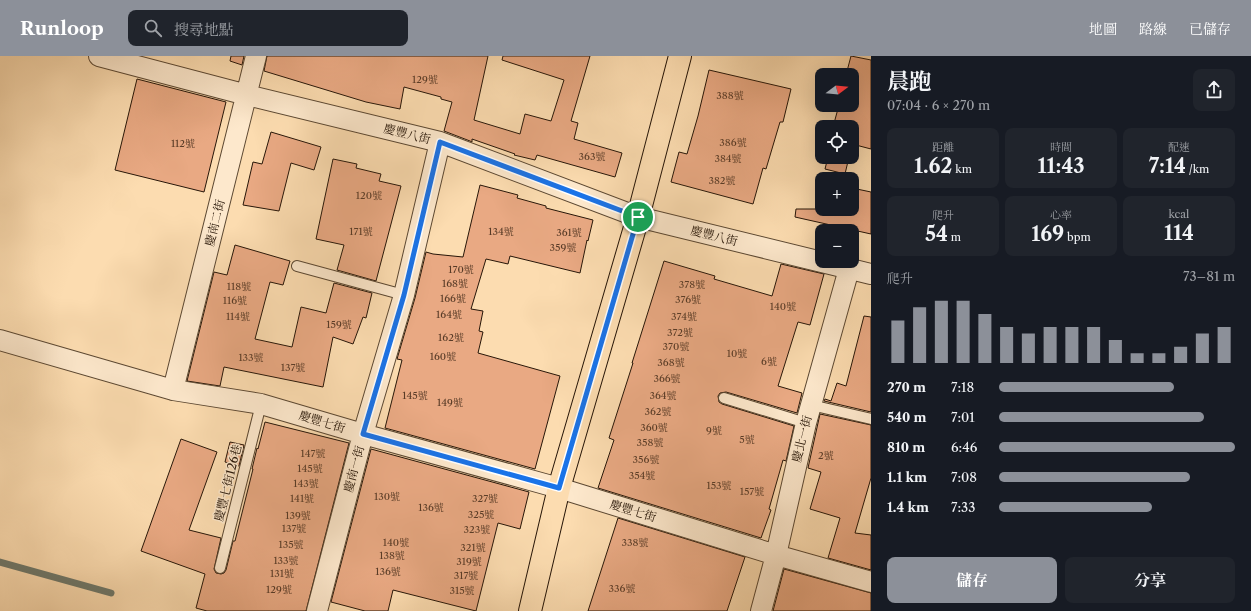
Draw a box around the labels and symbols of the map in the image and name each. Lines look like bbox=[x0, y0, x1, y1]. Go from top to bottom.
north arrow bbox=[815, 68, 859, 112]
house number: 129號 bbox=[412, 73, 438, 86]
house number: 388號 bbox=[716, 89, 744, 102]
street label: 慶豐八街 bbox=[382, 120, 433, 147]
house number: 386號 bbox=[719, 136, 747, 149]
house number: 112號 bbox=[171, 137, 195, 150]
house number: 363號 bbox=[579, 150, 605, 163]
house number: 384號 bbox=[714, 152, 742, 165]
house number: 382號 bbox=[708, 174, 736, 187]
house number: 120號 bbox=[356, 189, 382, 202]
street label: 慶南二街 bbox=[201, 197, 228, 248]
pin bbox=[621, 200, 655, 234]
street label: 慶豐八街 bbox=[689, 222, 740, 249]
house number: 171號 bbox=[349, 225, 373, 238]
house number: 134號 bbox=[488, 225, 514, 238]
house number: 361號 bbox=[556, 226, 582, 239]
house number: 359號 bbox=[550, 241, 576, 254]
house number: 170號 bbox=[448, 263, 474, 276]
house number: 168號 bbox=[442, 277, 468, 290]
house number: 378號 bbox=[679, 278, 705, 291]
house number: 118號 bbox=[227, 280, 251, 293]
house number: 166號 bbox=[440, 292, 466, 305]
house number: 376號 bbox=[675, 293, 701, 306]
house number: 116號 bbox=[223, 294, 247, 307]
house number: 140號 bbox=[770, 300, 796, 313]
house number: 164號 bbox=[436, 308, 462, 321]
house number: 114號 bbox=[226, 310, 250, 323]
house number: 374號 bbox=[671, 310, 697, 323]
house number: 159號 bbox=[326, 318, 352, 331]
house number: 372號 bbox=[667, 326, 693, 339]
house number: 162號 bbox=[438, 331, 464, 344]
house number: 370號 bbox=[663, 340, 689, 353]
house number: 10號 bbox=[727, 347, 747, 360]
house number: 160號 bbox=[430, 350, 456, 363]
house number: 133號 bbox=[238, 351, 264, 364]
house number: 6號 bbox=[761, 355, 777, 368]
house number: 368號 bbox=[657, 356, 685, 369]
house number: 137號 bbox=[281, 361, 305, 374]
house number: 366號 bbox=[653, 372, 681, 385]
house number: 145號 bbox=[402, 389, 428, 402]
house number: 364號 bbox=[649, 389, 677, 402]
house number: 149號 bbox=[437, 396, 463, 409]
house number: 362號 bbox=[644, 405, 672, 418]
street label: 慶豐七街 bbox=[297, 407, 348, 436]
street label: 慶北一街 bbox=[788, 413, 815, 464]
house number: 360號 bbox=[640, 421, 668, 434]
house number: 9號 bbox=[706, 424, 722, 437]
house number: 5號 bbox=[739, 433, 755, 446]
house number: 358號 bbox=[637, 436, 663, 449]
street label: 慶豐七街126巷 bbox=[211, 443, 244, 523]
street label: 慶南一街 bbox=[340, 443, 367, 494]
house number: 147號 bbox=[301, 447, 325, 460]
house number: 2號 bbox=[818, 449, 834, 462]
house number: 356號 bbox=[633, 453, 659, 466]
house number: 145號 bbox=[297, 462, 323, 475]
house number: 354號 bbox=[629, 469, 655, 482]
house number: 143號 bbox=[293, 477, 319, 490]
house number: 153號 bbox=[706, 479, 732, 492]
house number: 157號 bbox=[740, 485, 764, 498]
house number: 130號 bbox=[374, 490, 400, 503]
house number: 141號 bbox=[290, 492, 314, 505]
house number: 327號 bbox=[472, 492, 498, 505]
street label: 慶豐七街 bbox=[608, 496, 659, 525]
house number: 136號 bbox=[418, 501, 444, 514]
house number: 325號 bbox=[468, 508, 494, 521]
house number: 139號 bbox=[285, 509, 311, 522]
house number: 137號 bbox=[282, 522, 306, 535]
house number: 323號 bbox=[464, 523, 490, 536]
house number: 140號 bbox=[383, 536, 409, 549]
house number: 338號 bbox=[622, 536, 648, 549]
house number: 135號 bbox=[278, 538, 304, 551]
house number: 321號 bbox=[460, 541, 486, 554]
house number: 138號 bbox=[379, 549, 405, 562]
house number: 133號 bbox=[273, 554, 299, 567]
house number: 319號 bbox=[456, 555, 482, 568]
house number: 136號 bbox=[375, 565, 401, 578]
house number: 131號 bbox=[270, 567, 294, 580]
house number: 317號 bbox=[454, 569, 478, 582]
house number: 336號 bbox=[609, 582, 635, 595]
house number: 129號 bbox=[266, 583, 292, 596]
house number: 315號 bbox=[449, 584, 475, 597]

